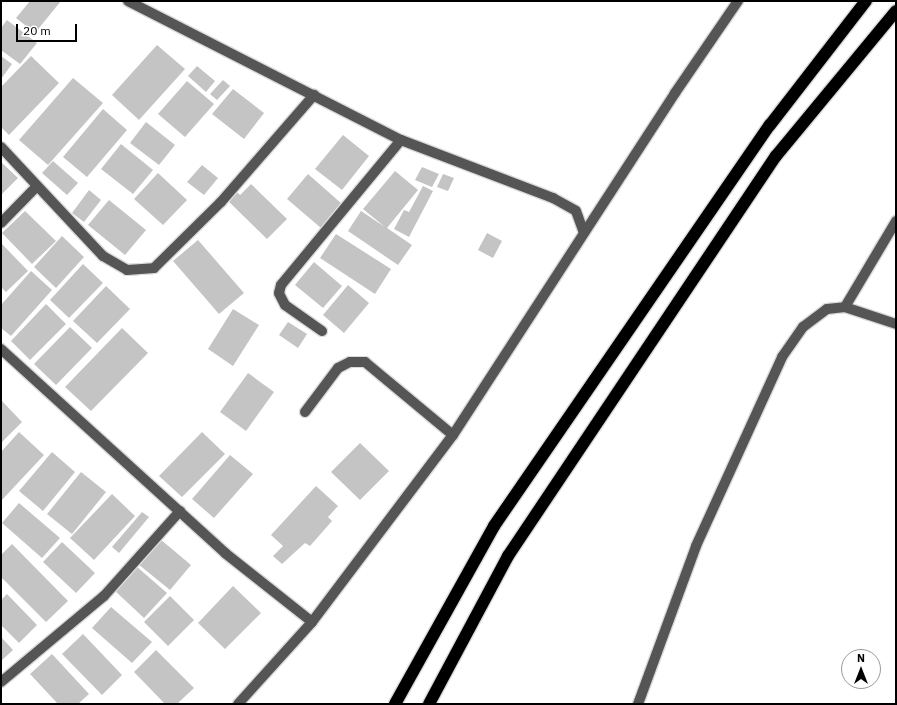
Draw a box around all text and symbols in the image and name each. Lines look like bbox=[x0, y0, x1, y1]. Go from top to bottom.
scale bar bbox=[18, 16, 79, 42]
text: 20 m bbox=[23, 23, 51, 38]
north arrow bbox=[841, 649, 881, 689]
text: N bbox=[857, 651, 865, 665]

